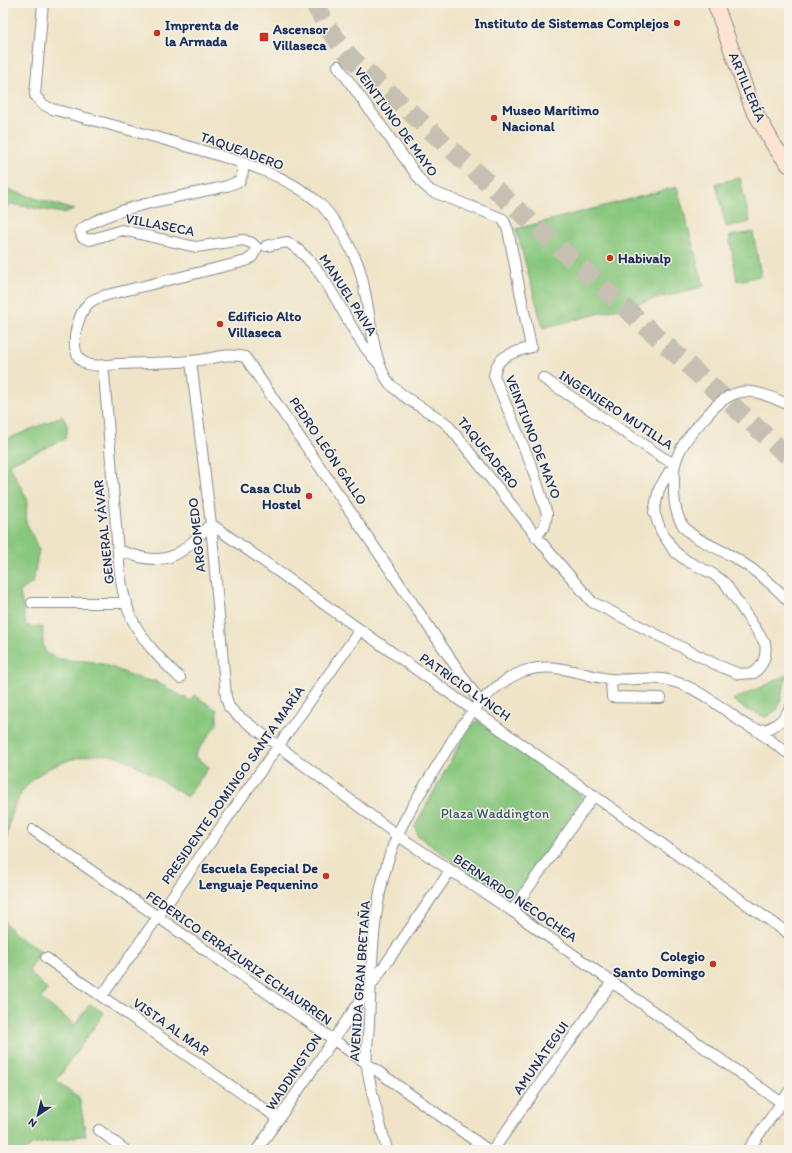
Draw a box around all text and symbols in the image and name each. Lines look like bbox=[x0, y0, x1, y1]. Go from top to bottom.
place label: Instituto de Sistemas Complejos bbox=[474, 15, 669, 32]
place label: Imprenta de la Armada bbox=[165, 17, 239, 50]
marker: Instituto de Sistemas Complejos bbox=[672, 18, 682, 28]
place label: Ascensor Villaseca bbox=[272, 21, 329, 54]
marker: Imprenta de la Armada bbox=[152, 28, 162, 38]
marker: Ascensor Villaseca bbox=[258, 31, 270, 43]
street label: ARTILLERÍA bbox=[725, 50, 769, 124]
street label: VEINTIUNO DE MAYO bbox=[351, 64, 441, 180]
place label: Museo Marítimo Nacional bbox=[502, 102, 599, 135]
marker: Museo Marítimo Nacional bbox=[489, 113, 499, 123]
street label: TAQUEADERO bbox=[198, 128, 286, 174]
street label: VILLASECA bbox=[124, 210, 196, 240]
place label: Habivalp bbox=[618, 250, 672, 267]
street label: MANUEL PAIVA bbox=[315, 251, 381, 339]
marker: Habivalp bbox=[605, 253, 615, 263]
place label: Edificio Alto Villaseca bbox=[228, 308, 302, 341]
marker: Edificio Alto Villaseca bbox=[215, 319, 225, 329]
street label: INGENIERO MUTILLA bbox=[556, 367, 676, 453]
street label: VEINTIUNO DE MAYO bbox=[502, 373, 564, 501]
street label: PEDRO LEÓN GALLO bbox=[285, 394, 371, 508]
street label: TAQUEADERO bbox=[454, 414, 522, 492]
street label: GENERAL YÁVAR bbox=[90, 479, 118, 585]
place label: Casa Club Hostel bbox=[240, 480, 302, 513]
marker: Casa Club Hostel bbox=[304, 491, 314, 501]
street label: ARGOMEDO bbox=[185, 497, 209, 573]
street label: PATRICIO LYNCH bbox=[416, 649, 514, 725]
street label: PRESIDENTE DOMINGO SANTA MARÍA bbox=[158, 682, 308, 888]
park label: Plaza Waddington bbox=[441, 805, 550, 822]
street label: BERNARDO NECOCHEA bbox=[450, 850, 580, 946]
place label: Escuela Especial De Lenguaje Pequenino bbox=[199, 860, 318, 893]
marker: Escuela Especial De Lenguaje Pequenino bbox=[321, 871, 331, 881]
street label: FEDERICO ERRÁZURIZ ECHAURREN bbox=[143, 887, 335, 1029]
street label: AVENIDA GRAN BRETAÑA bbox=[346, 900, 374, 1062]
place label: Colegio Santo Domingo bbox=[613, 948, 705, 981]
marker: Colegio Santo Domingo bbox=[708, 959, 718, 969]
street label: VISTA AL MAR bbox=[130, 994, 213, 1060]
street label: AMUNÁTEGUI bbox=[509, 1018, 573, 1098]
street label: WADDINGTON bbox=[262, 1030, 326, 1114]
north arrow bbox=[18, 1095, 58, 1135]
text: N bbox=[26, 1115, 39, 1130]

